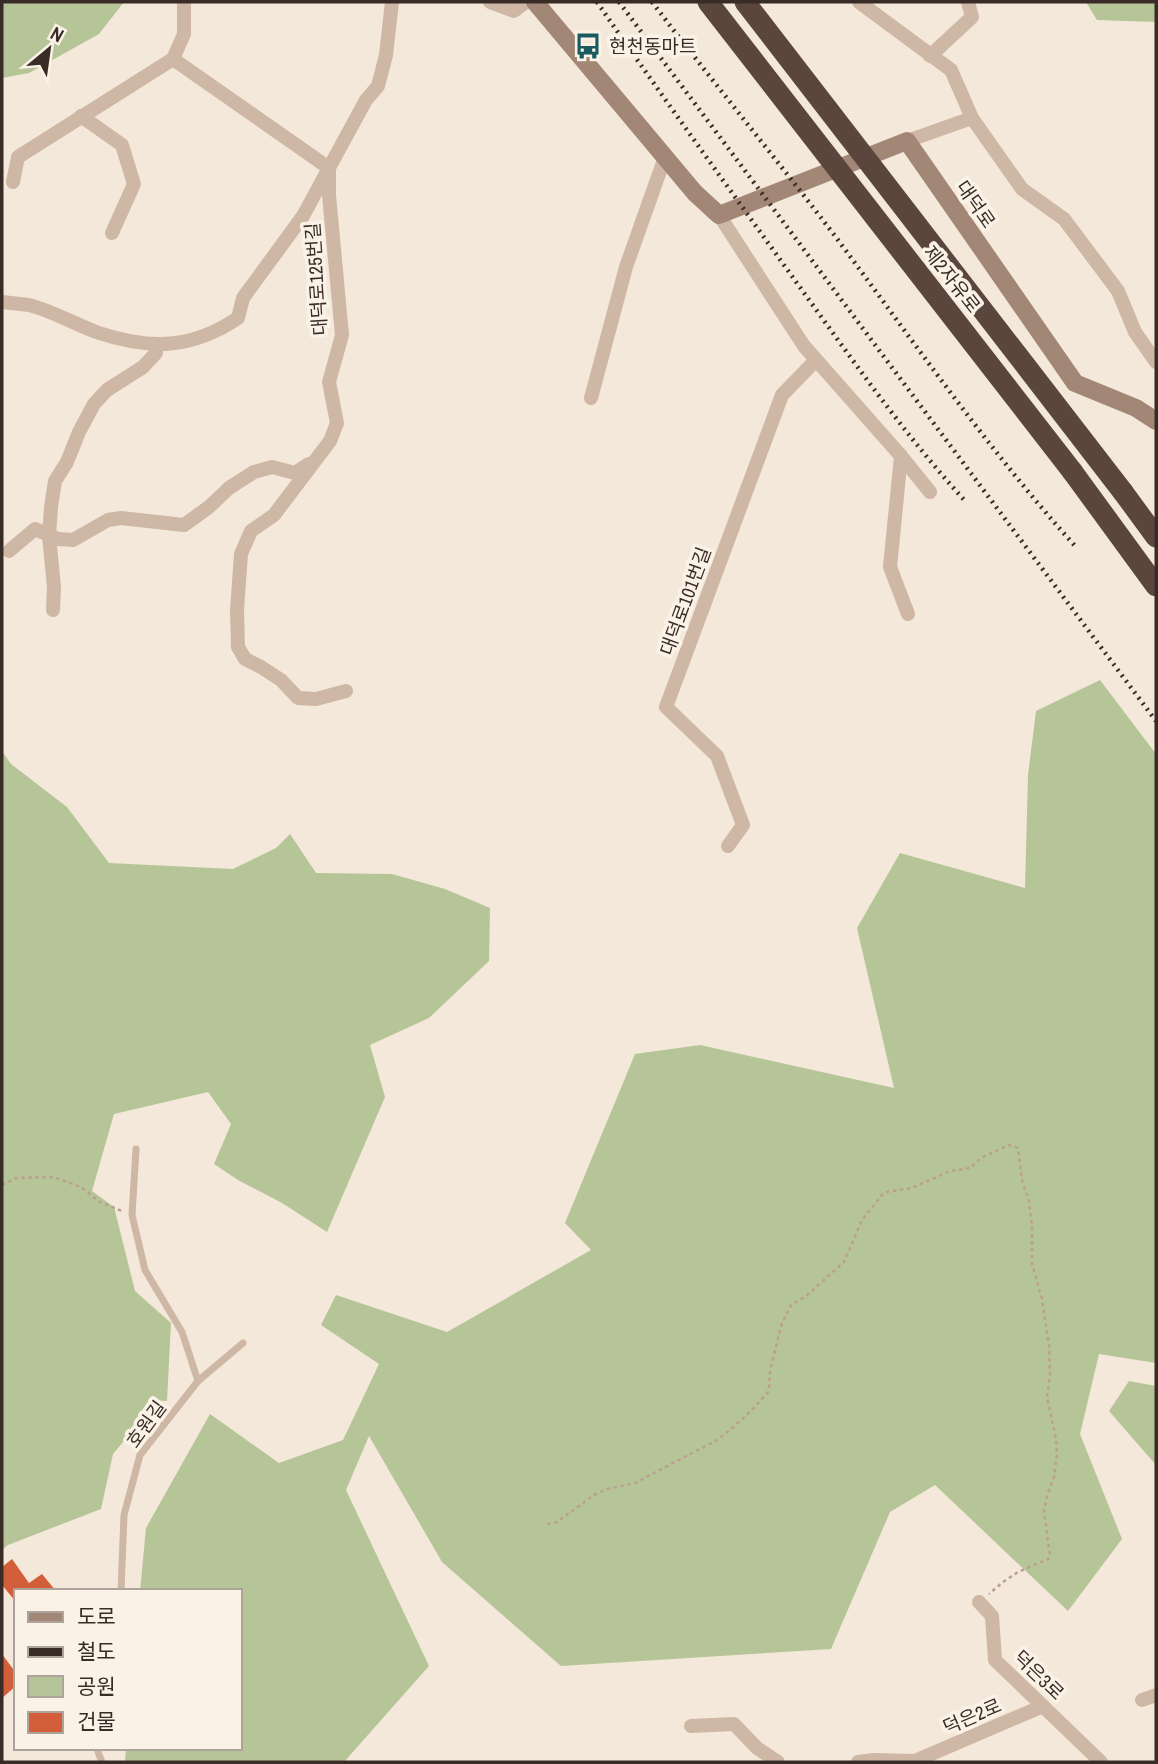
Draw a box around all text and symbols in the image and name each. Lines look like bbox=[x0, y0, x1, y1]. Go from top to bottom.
north arrow bbox=[14, 14, 84, 84]
text: N bbox=[46, 20, 68, 48]
bus stop icon: 현천동마트 bbox=[573, 31, 603, 61]
place label: 현천동마트 bbox=[609, 33, 696, 59]
street label: 대덕로 bbox=[950, 175, 1002, 233]
street label: 대덕로125번길 bbox=[299, 222, 333, 336]
street label: 제2자유로 bbox=[918, 240, 986, 318]
street label: 대덕로101번길 bbox=[653, 543, 717, 659]
street label: 호원길 bbox=[120, 1395, 172, 1453]
legend bbox=[14, 1589, 242, 1750]
text: 도로 bbox=[77, 1602, 116, 1631]
text: 철도 bbox=[77, 1637, 116, 1666]
street label: 덕은3로 bbox=[1008, 1644, 1070, 1706]
text: 공원 bbox=[77, 1672, 116, 1701]
street label: 덕은2로 bbox=[939, 1692, 1005, 1740]
text: 건물 bbox=[77, 1707, 116, 1736]

